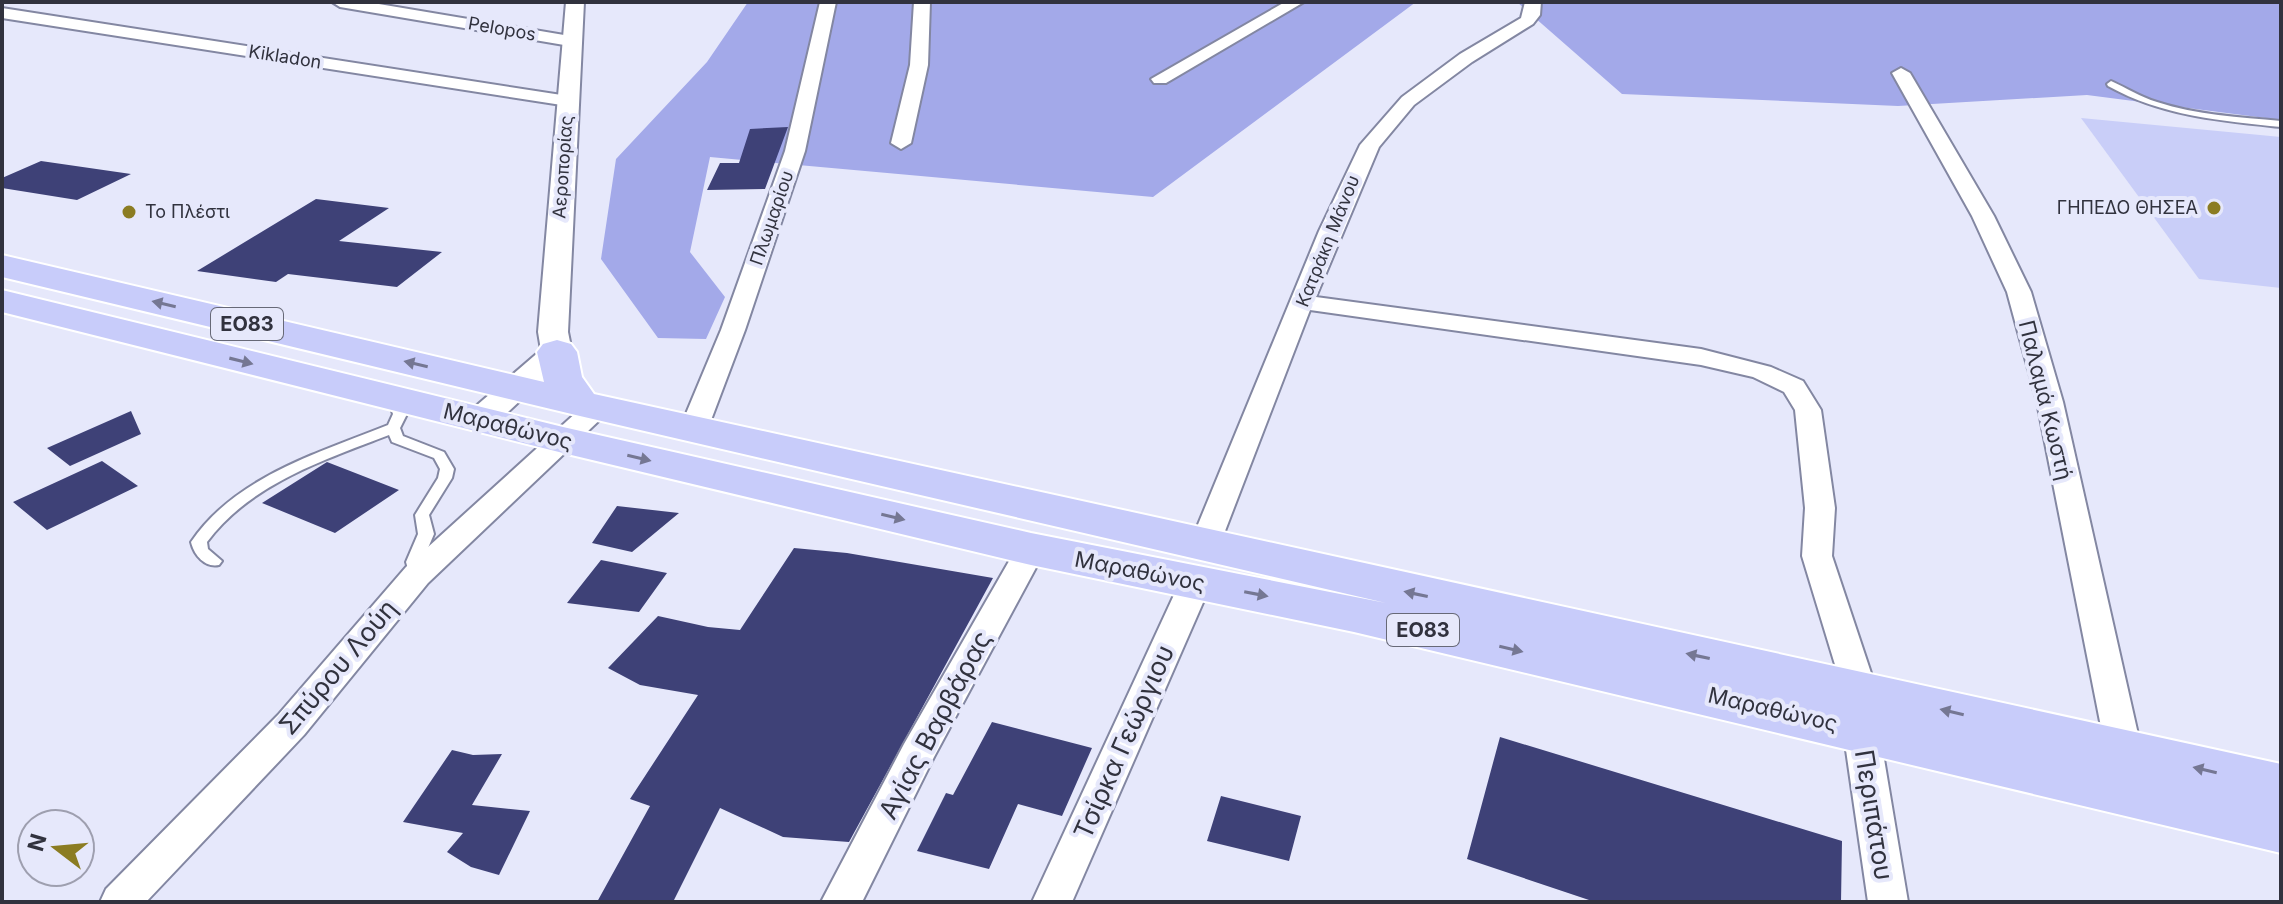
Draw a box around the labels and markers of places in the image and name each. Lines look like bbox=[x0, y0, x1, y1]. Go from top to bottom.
place label: ΓΗΠΕΔΟ ΘΗΣΕΑ bbox=[2057, 197, 2198, 218]
marker: ΓΗΠΕΔΟ ΘΗΣΕΑ bbox=[2205, 199, 2223, 217]
place label: Το Πλέστι bbox=[145, 201, 230, 222]
marker: Το Πλέστι bbox=[120, 203, 138, 221]

